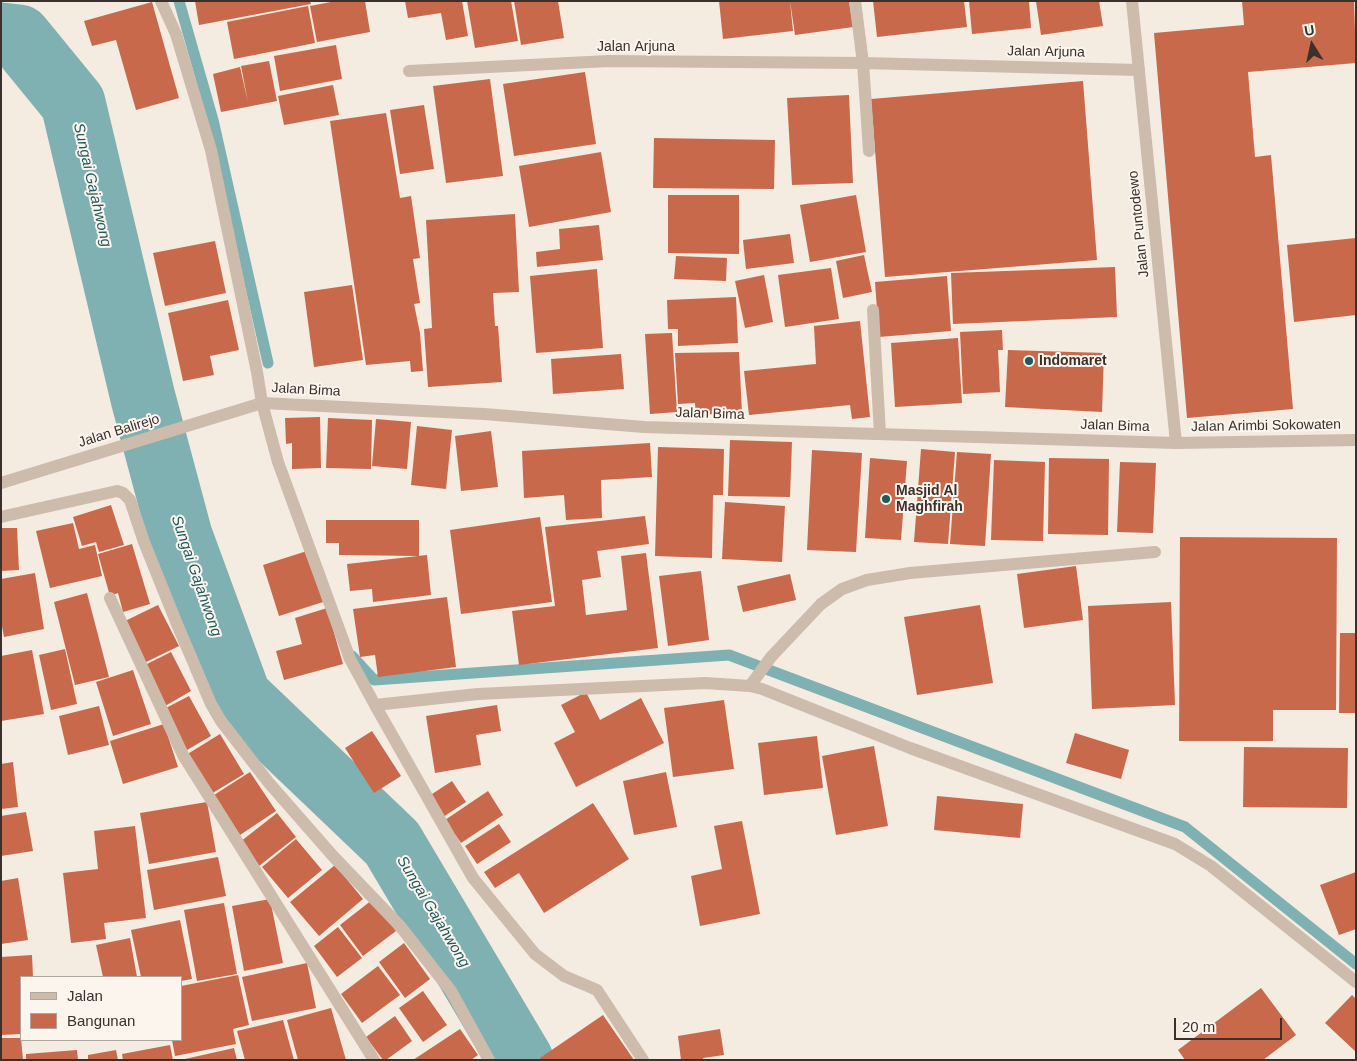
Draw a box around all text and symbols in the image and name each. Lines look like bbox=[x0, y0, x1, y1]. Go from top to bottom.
north arrow bbox=[1287, 20, 1337, 70]
text: U bbox=[1303, 21, 1316, 39]
street label: Jalan Arjuna bbox=[597, 39, 675, 55]
street label: Jalan Arjuna bbox=[1007, 43, 1085, 61]
water label: Sungai Gajahwong bbox=[69, 121, 115, 249]
street label: Jalan Puntodewo bbox=[1125, 170, 1153, 278]
place label: Indomaret bbox=[1039, 353, 1107, 369]
marker: Indomaret bbox=[1023, 355, 1035, 367]
street label: Jalan Bima bbox=[271, 380, 341, 400]
street label: Jalan Bima bbox=[675, 404, 745, 424]
street label: Jalan Balirejo bbox=[76, 411, 162, 451]
street label: Jalan Bima bbox=[1080, 416, 1150, 436]
street label: Jalan Arimbi Sokowaten bbox=[1191, 416, 1341, 436]
place label: Masjid Al Maghfirah bbox=[896, 483, 963, 516]
marker: Masjid Al Maghfirah bbox=[880, 493, 892, 505]
water label: Sungai Gajahwong bbox=[167, 513, 225, 639]
water label: Sungai Gajahwong bbox=[393, 853, 473, 971]
legend bbox=[20, 976, 182, 1041]
text: Jalan bbox=[67, 987, 103, 1004]
scale bar bbox=[1177, 1008, 1284, 1040]
text: Bangunan bbox=[67, 1012, 135, 1029]
text: 20 m bbox=[1182, 1018, 1215, 1035]

